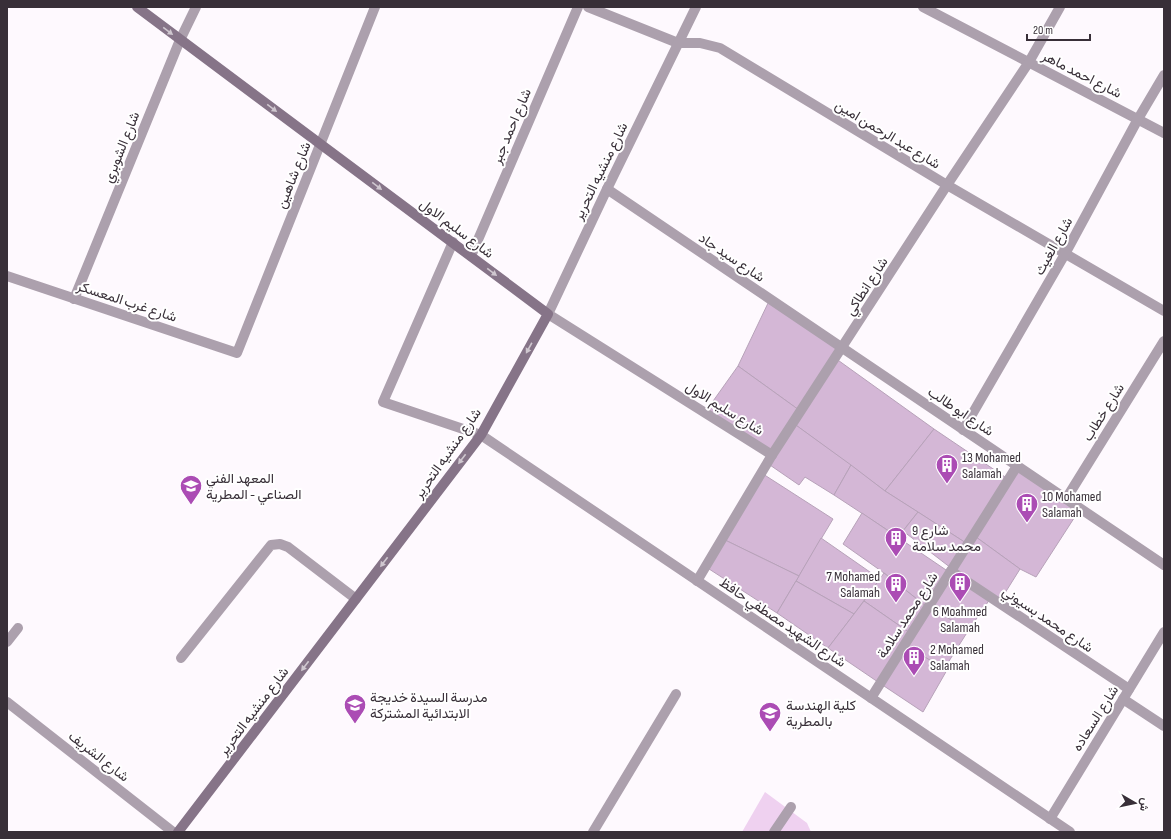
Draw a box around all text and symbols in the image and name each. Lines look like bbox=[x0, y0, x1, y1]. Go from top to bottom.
scale bar bbox=[1027, 16, 1090, 42]
text: 20 m bbox=[1033, 23, 1053, 38]
one-way arrow bbox=[163, 26, 174, 35]
street label: شارع احمد ماهر bbox=[1037, 47, 1124, 104]
street label: شارع احمد جبر bbox=[488, 86, 537, 168]
street label: شارع عبد الرحمن امين bbox=[831, 96, 944, 174]
one-way arrow bbox=[267, 104, 278, 113]
street label: شارع الشوبري bbox=[100, 109, 146, 186]
street label: شارع منشيه التحرير bbox=[569, 120, 633, 225]
street label: شارع شاهين bbox=[272, 139, 316, 212]
one-way arrow bbox=[371, 182, 382, 190]
street label: شارع سليم الاول bbox=[415, 195, 497, 263]
street label: شارع الغيث bbox=[1031, 214, 1078, 279]
street label: شارع سيد جاد bbox=[694, 229, 768, 287]
street label: شارع انطاكي bbox=[841, 254, 894, 320]
one-way arrow bbox=[487, 268, 498, 276]
street label: شارع غرب المعسكر bbox=[73, 277, 179, 328]
one-way arrow bbox=[526, 342, 533, 354]
street label: شارع سليم الاول bbox=[682, 378, 767, 441]
street label: شارع خطاب bbox=[1079, 380, 1130, 445]
street label: شارع ابو طالب bbox=[923, 383, 997, 441]
street label: شارع منشيه التحرير bbox=[409, 405, 487, 504]
place label: 13 Mohamed Salamah bbox=[962, 449, 1021, 482]
building icon: 13 Mohamed Salamah bbox=[934, 452, 960, 485]
one-way arrow bbox=[458, 453, 467, 464]
place label: المعهد الفني الصناعي - المطرية bbox=[206, 470, 301, 506]
school or university icon: المعهد الفني الصناعي - المطرية bbox=[178, 473, 204, 506]
place label: 10 Mohamed Salamah bbox=[1042, 488, 1101, 521]
building icon: 10 Mohamed Salamah bbox=[1014, 491, 1040, 524]
place label: 9 شارع محمد سلامة bbox=[912, 522, 981, 555]
building icon: 9 شارع محمد سلامة bbox=[883, 525, 909, 558]
one-way arrow bbox=[380, 557, 388, 568]
place label: 7 Mohamed Salamah bbox=[826, 568, 880, 601]
street label: شارع محمد سلامة bbox=[873, 569, 943, 663]
building icon: 6 Moahmed Salamah bbox=[947, 570, 973, 603]
building icon: 7 Mohamed Salamah bbox=[883, 571, 909, 604]
street label: شارع الشهيد مصطفي حافظ bbox=[715, 574, 849, 673]
street label: شارع محمد بسيوني bbox=[997, 583, 1096, 659]
place label: 6 Moahmed Salamah bbox=[933, 603, 987, 636]
place label: 2 Mohamed Salamah bbox=[930, 641, 984, 674]
building icon: 2 Mohamed Salamah bbox=[901, 644, 927, 677]
one-way arrow bbox=[301, 660, 309, 671]
street label: شارع منشيه التحرير bbox=[214, 664, 294, 761]
street label: شارع السعاده bbox=[1069, 682, 1124, 755]
place label: مدرسة السيدة خديجة الابتدائية المشتركة bbox=[370, 689, 488, 722]
school or university icon: مدرسة السيدة خديجة الابتدائية المشتركة bbox=[342, 692, 368, 725]
place label: كلية الهندسة بالمطرية bbox=[786, 697, 856, 730]
school or university icon: كلية الهندسة بالمطرية bbox=[757, 700, 783, 733]
street label: شارع الشريف bbox=[64, 727, 132, 787]
north arrow bbox=[1115, 783, 1155, 823]
text: ش bbox=[1137, 797, 1152, 812]

